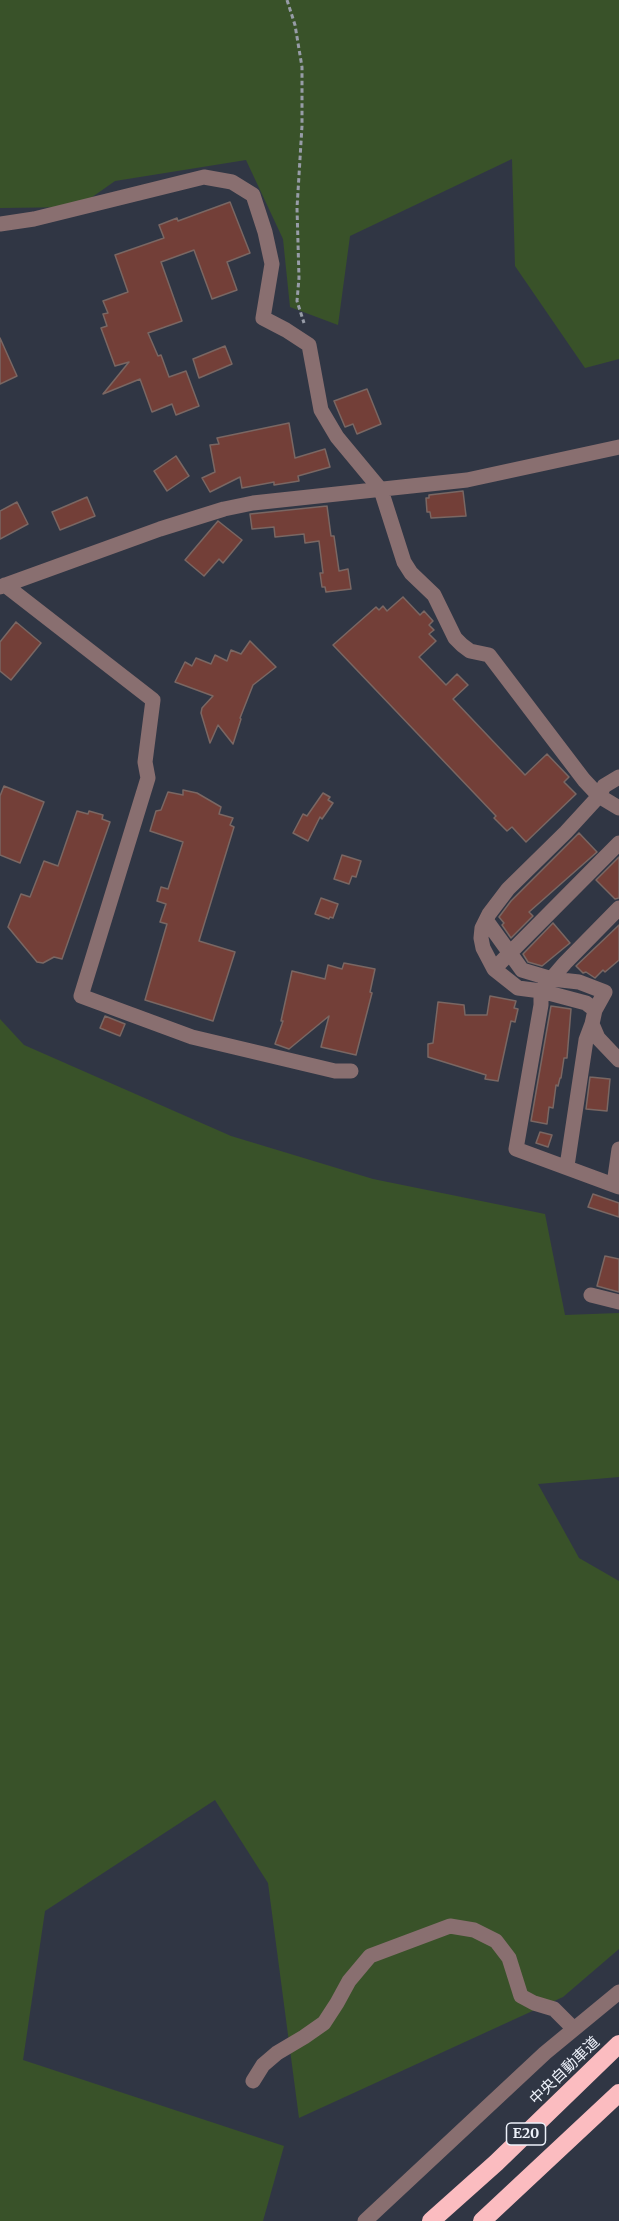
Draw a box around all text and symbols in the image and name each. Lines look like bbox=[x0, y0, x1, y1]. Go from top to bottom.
street label: 中央自動車道 bbox=[526, 2033, 604, 2109]
road number: E20 bbox=[506, 2123, 546, 2145]

